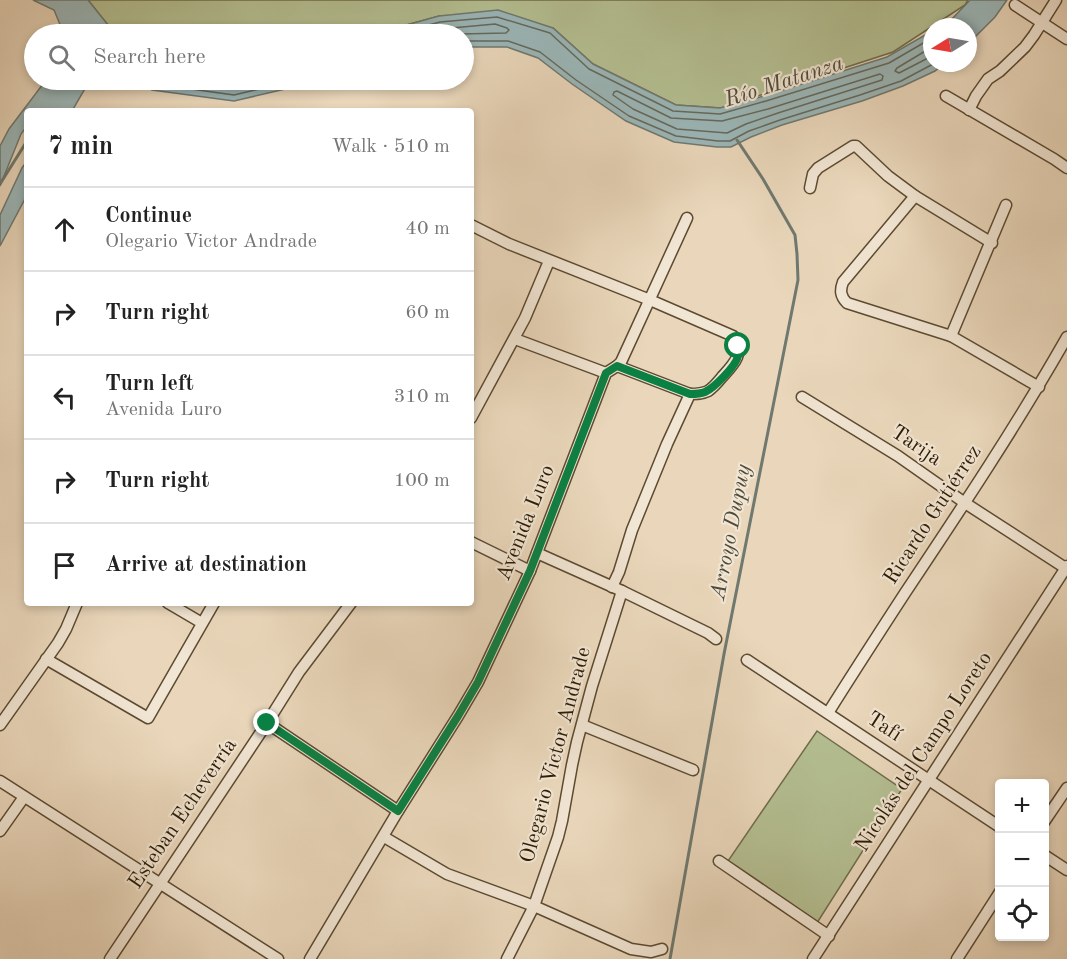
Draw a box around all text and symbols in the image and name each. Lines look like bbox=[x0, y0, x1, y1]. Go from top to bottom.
north arrow bbox=[923, 18, 977, 72]
search box bbox=[24, 24, 474, 90]
icon: search bbox=[45, 41, 78, 74]
text: Search here bbox=[93, 46, 206, 68]
water label: Río Matanza bbox=[721, 52, 846, 112]
text: 7 min bbox=[48, 134, 113, 160]
text: Walk · 510 m bbox=[331, 137, 450, 157]
text: Continue bbox=[105, 205, 192, 227]
icon: ahead bbox=[48, 213, 81, 246]
text: 40 m bbox=[405, 219, 450, 239]
text: Olegario Victor Andrade bbox=[105, 232, 317, 252]
icon: right bbox=[48, 297, 81, 330]
text: Turn right bbox=[105, 302, 209, 324]
text: 60 m bbox=[405, 303, 450, 323]
route start bbox=[724, 332, 750, 358]
text: Turn left bbox=[105, 373, 194, 395]
icon: left bbox=[48, 381, 81, 414]
text: 310 m bbox=[394, 387, 450, 407]
text: Avenida Luro bbox=[105, 400, 222, 420]
street label: Tarija bbox=[887, 422, 945, 470]
street label: Ricardo Gutiérrez bbox=[880, 442, 986, 588]
street label: Avenida Luro bbox=[493, 462, 559, 584]
water label: Arroyo Dupuy bbox=[707, 462, 755, 603]
icon: right bbox=[48, 465, 81, 498]
text: Turn right bbox=[105, 470, 209, 492]
text: 100 m bbox=[394, 471, 450, 491]
icon: arrive bbox=[48, 549, 81, 582]
text: Arrive at destination bbox=[105, 554, 307, 576]
street label: Olegario Victor Andrade bbox=[517, 645, 595, 865]
street label: Nicolás del Campo Loreto bbox=[852, 648, 996, 856]
street label: Tafí bbox=[863, 708, 905, 746]
route end bbox=[253, 709, 279, 735]
street label: Esteban Echeverría bbox=[125, 735, 241, 893]
map controls bbox=[995, 779, 1049, 941]
button: + bbox=[995, 779, 1049, 833]
button: − bbox=[995, 833, 1049, 887]
button: locate bbox=[995, 887, 1049, 941]

